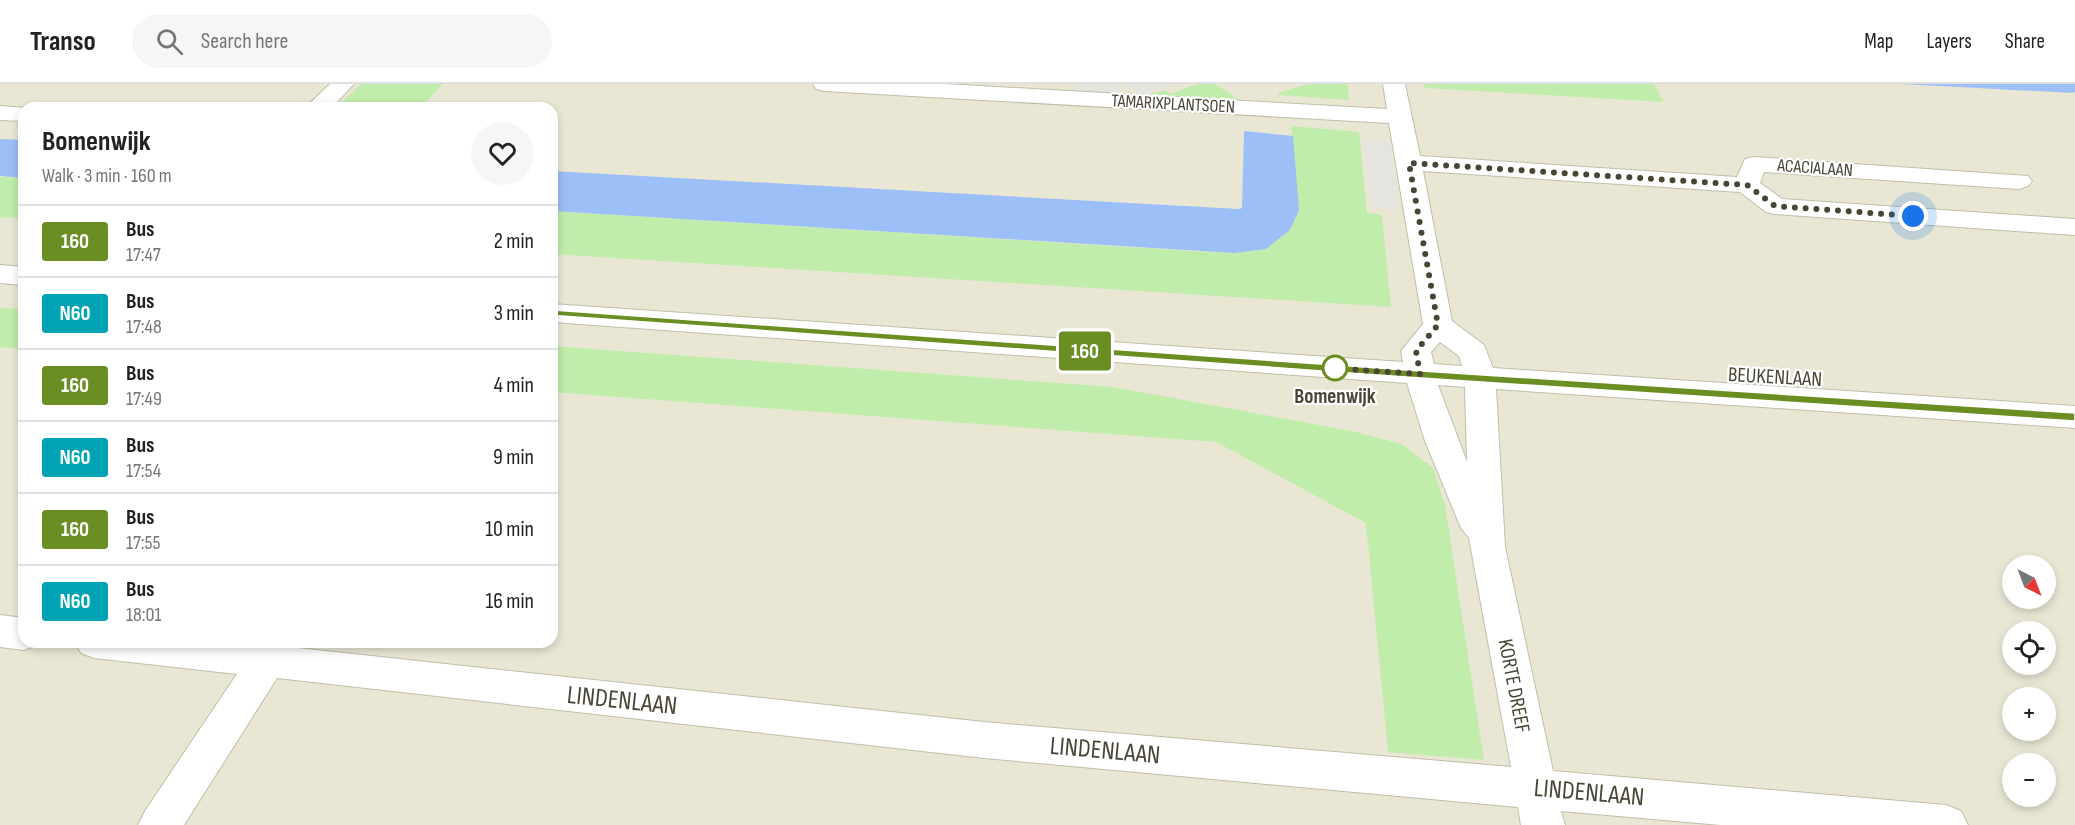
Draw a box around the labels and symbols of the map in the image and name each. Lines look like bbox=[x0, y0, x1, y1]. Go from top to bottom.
street label: TAMARIXPLANTSOEN bbox=[1111, 90, 1235, 118]
street label: ACACIALAAN bbox=[1776, 155, 1853, 181]
your location bbox=[1898, 201, 1928, 231]
line badge: 160 bbox=[1050, 332, 1120, 370]
marker: Bomenwijk bbox=[1322, 355, 1348, 381]
street label: BEUKENLAAN bbox=[1727, 362, 1823, 392]
place label: Bomenwijk bbox=[1294, 384, 1376, 409]
north arrow bbox=[2002, 555, 2056, 609]
street label: KORTE DREEF bbox=[1493, 637, 1535, 735]
street label: LINDENLAAN bbox=[565, 680, 679, 722]
street label: LINDENLAAN bbox=[1049, 731, 1161, 771]
street label: LINDENLAAN bbox=[1533, 773, 1645, 813]

